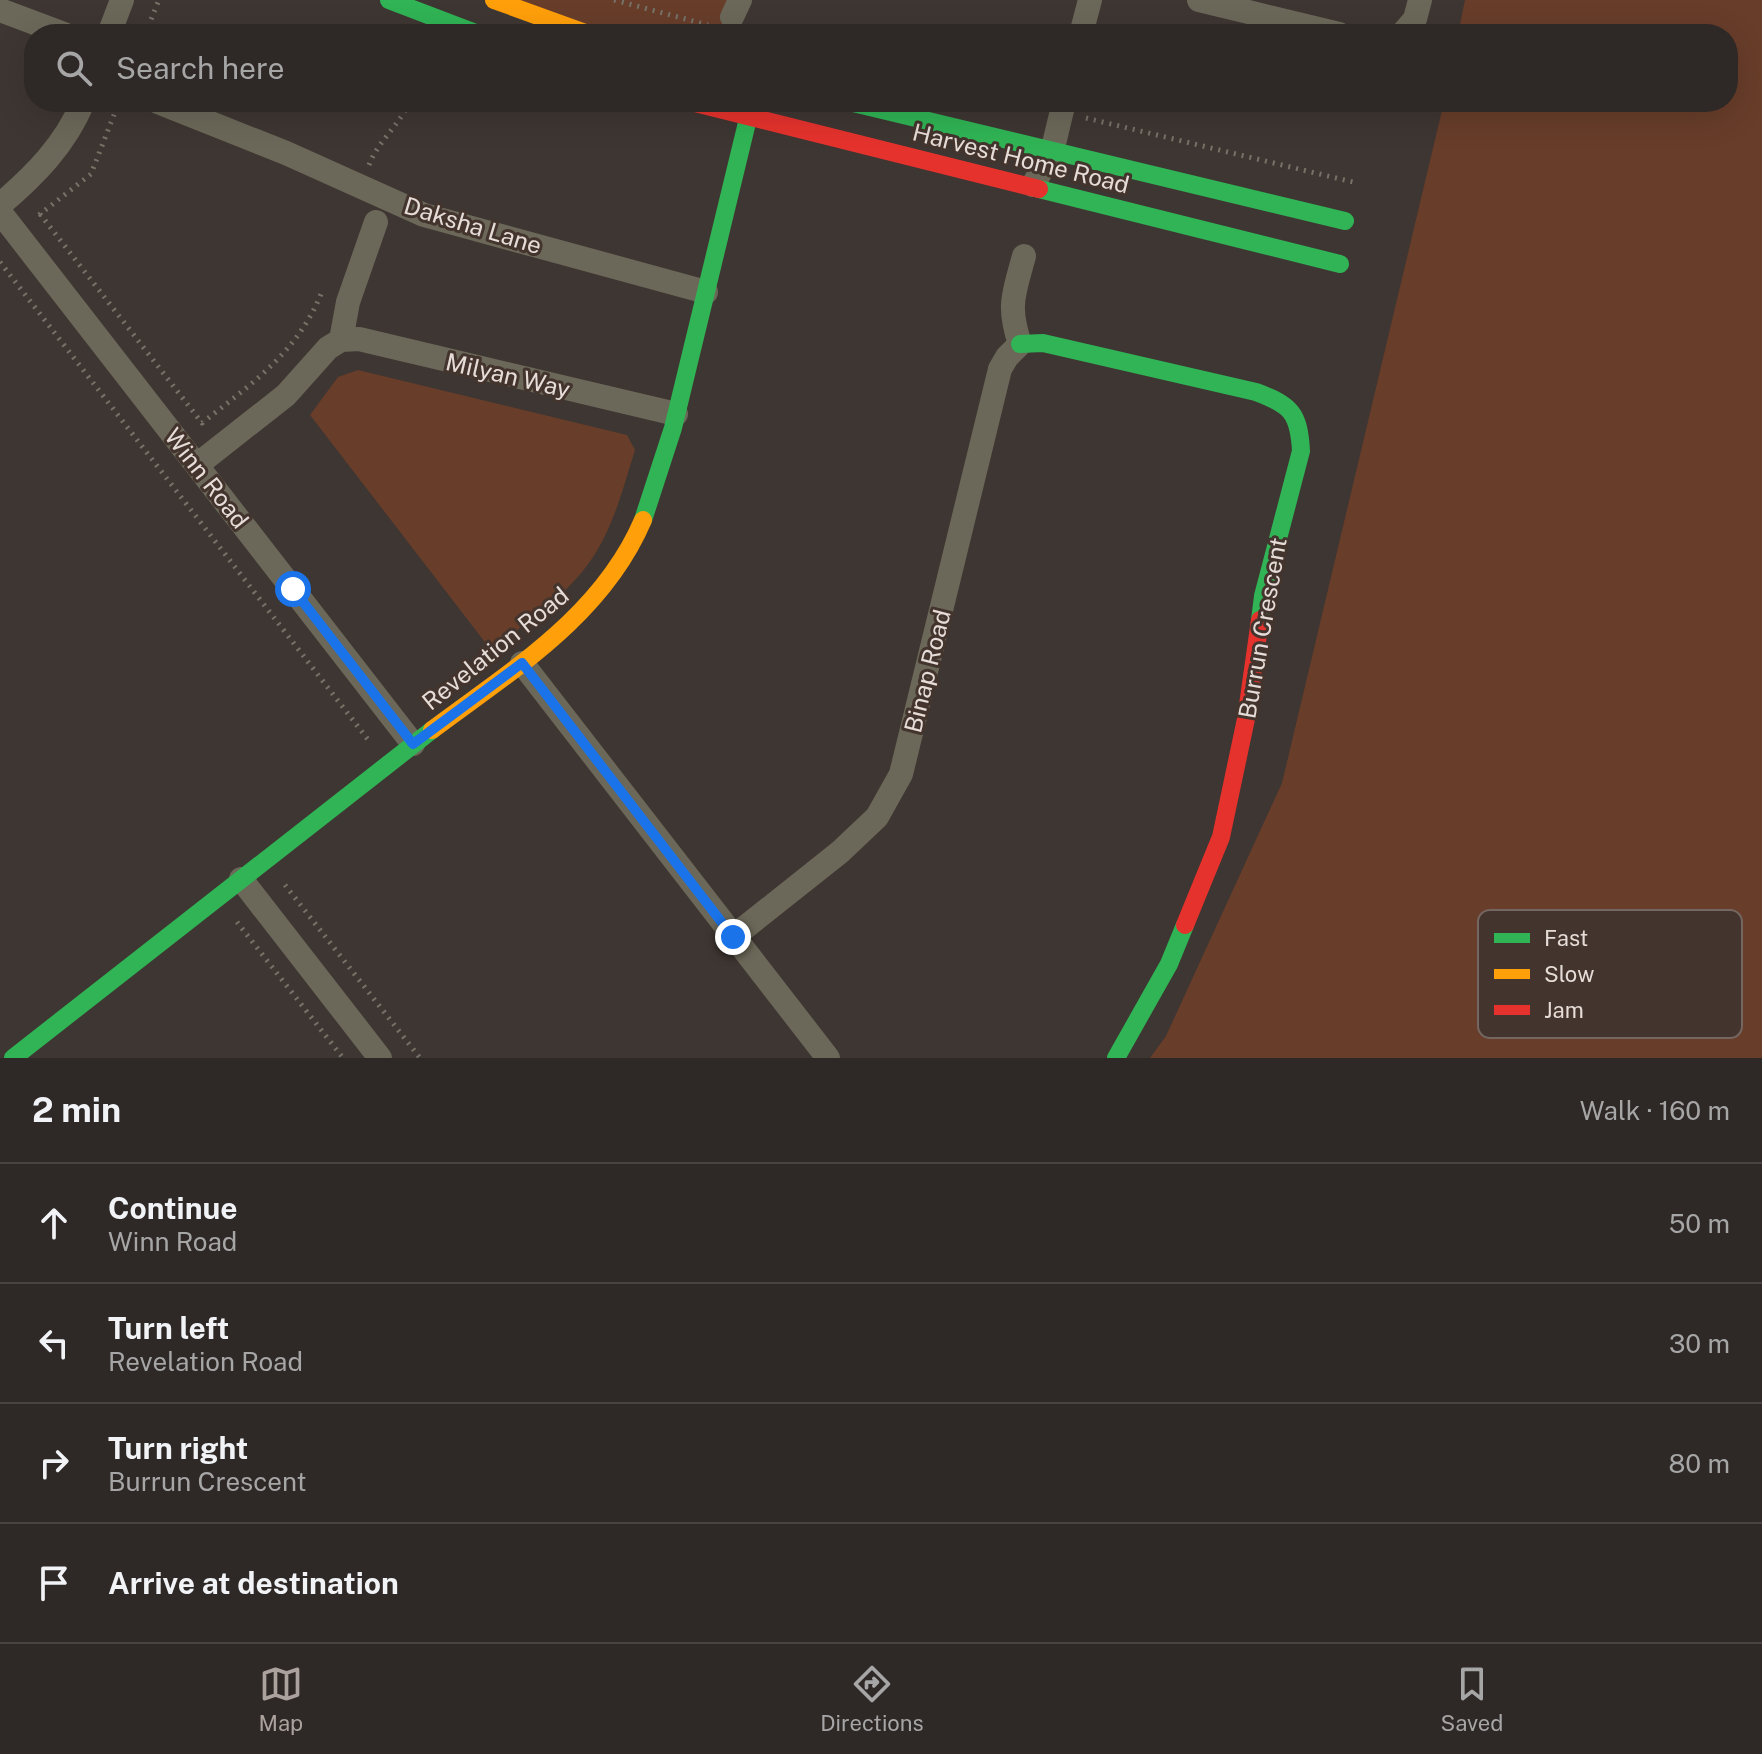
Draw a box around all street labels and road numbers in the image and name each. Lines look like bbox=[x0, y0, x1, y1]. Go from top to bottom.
street label: Harvest Home Road bbox=[910, 118, 1132, 198]
street label: Daksha Lane bbox=[401, 191, 545, 259]
street label: Milyan Way bbox=[443, 347, 573, 403]
street label: Winn Road bbox=[159, 422, 255, 534]
street label: Burrun Crescent bbox=[1232, 535, 1292, 721]
street label: Revelation Road bbox=[416, 581, 574, 715]
street label: Binap Road bbox=[898, 606, 956, 736]

